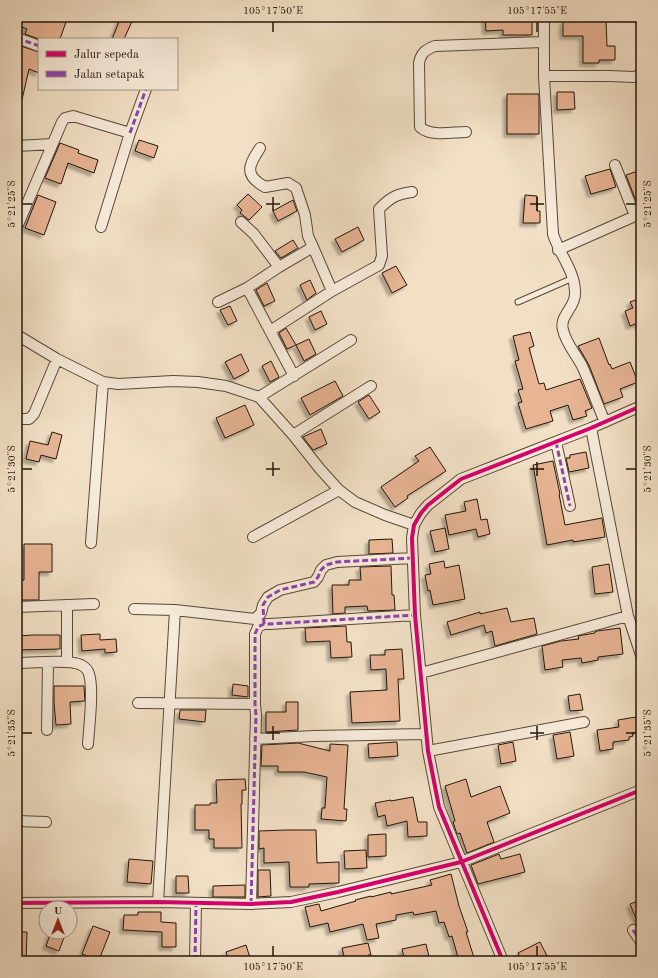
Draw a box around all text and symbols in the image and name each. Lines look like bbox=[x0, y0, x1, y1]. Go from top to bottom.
text: 105°17'50"E bbox=[243, 6, 303, 16]
text: 105°17'55"E bbox=[507, 6, 567, 16]
legend bbox=[38, 38, 178, 90]
text: Jalur sepeda bbox=[74, 49, 139, 61]
text: Jalan setapak bbox=[74, 69, 145, 81]
text: 5°21'25"S bbox=[7, 180, 17, 228]
text: 5°21'25"S bbox=[643, 180, 653, 228]
text: 5°21'30"S bbox=[7, 445, 17, 493]
text: 5°21'30"S bbox=[643, 445, 653, 493]
text: 5°21'35"S bbox=[7, 709, 17, 757]
text: 5°21'35"S bbox=[643, 709, 653, 757]
north arrow bbox=[38, 900, 78, 940]
text: U bbox=[54, 906, 63, 917]
text: 105°17'50"E bbox=[243, 962, 303, 972]
text: 105°17'55"E bbox=[507, 962, 567, 972]

